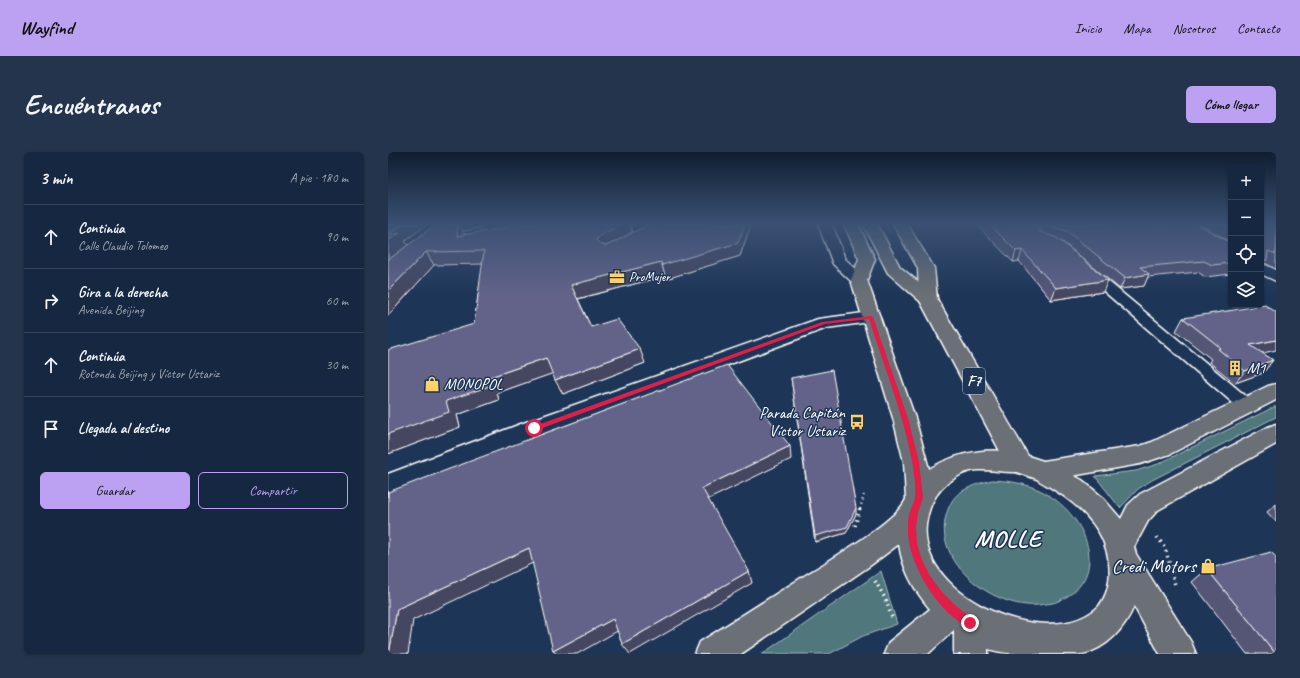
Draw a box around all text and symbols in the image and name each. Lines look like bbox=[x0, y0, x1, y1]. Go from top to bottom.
text: Wayfind bbox=[20, 16, 73, 40]
text: Inicio bbox=[1075, 20, 1102, 37]
text: Mapa bbox=[1124, 20, 1151, 37]
text: Nosotros bbox=[1173, 20, 1215, 37]
text: Contacto bbox=[1237, 20, 1280, 37]
button: Cómo llegar bbox=[1186, 86, 1276, 123]
text: Encuéntranos bbox=[24, 87, 159, 122]
map controls bbox=[1228, 164, 1264, 308]
button: + bbox=[1228, 164, 1264, 200]
text: 3 min bbox=[40, 168, 73, 189]
text: A pie · 180 m bbox=[290, 170, 348, 186]
button: − bbox=[1228, 200, 1264, 236]
text: Continúa bbox=[78, 219, 125, 238]
icon: ahead bbox=[40, 226, 62, 248]
text: 90 m bbox=[326, 229, 348, 245]
button: locate bbox=[1228, 236, 1264, 272]
text: Calle Claudio Tolomeo bbox=[78, 238, 168, 254]
office icon: ProMujer bbox=[608, 268, 626, 286]
place label: ProMujer bbox=[629, 269, 671, 285]
button: layers bbox=[1228, 272, 1264, 308]
text: Gira a la derecha bbox=[78, 283, 167, 302]
icon: right bbox=[40, 290, 62, 312]
text: 60 m bbox=[326, 293, 348, 309]
text: Avenida Beijing bbox=[78, 302, 144, 318]
text: Continúa bbox=[78, 347, 125, 366]
icon: ahead bbox=[40, 354, 62, 376]
text: 30 m bbox=[326, 357, 348, 373]
place label: M1 bbox=[1247, 358, 1267, 378]
building icon: M1 bbox=[1226, 359, 1244, 377]
text: Rotonda Beijing y Víctor Ustariz bbox=[78, 366, 219, 382]
road number: F7 bbox=[963, 368, 985, 394]
place label: MONOPOL bbox=[444, 374, 504, 394]
shop icon: MONOPOL bbox=[423, 375, 441, 393]
place label: Parada Capitán Víctor Ustariz bbox=[759, 403, 847, 441]
bus stop icon: Parada Capitán Víctor Ustariz bbox=[848, 413, 866, 431]
icon: arrive bbox=[40, 418, 62, 440]
text: Llegada al destino bbox=[78, 419, 169, 438]
route start bbox=[525, 419, 543, 437]
button: Guardar bbox=[40, 472, 190, 509]
button: Compartir bbox=[198, 472, 348, 509]
district label: MOLLE bbox=[974, 524, 1044, 554]
place label: Credi Motors bbox=[1112, 554, 1198, 578]
shop icon: Credi Motors bbox=[1199, 557, 1217, 575]
route end bbox=[961, 614, 979, 632]

